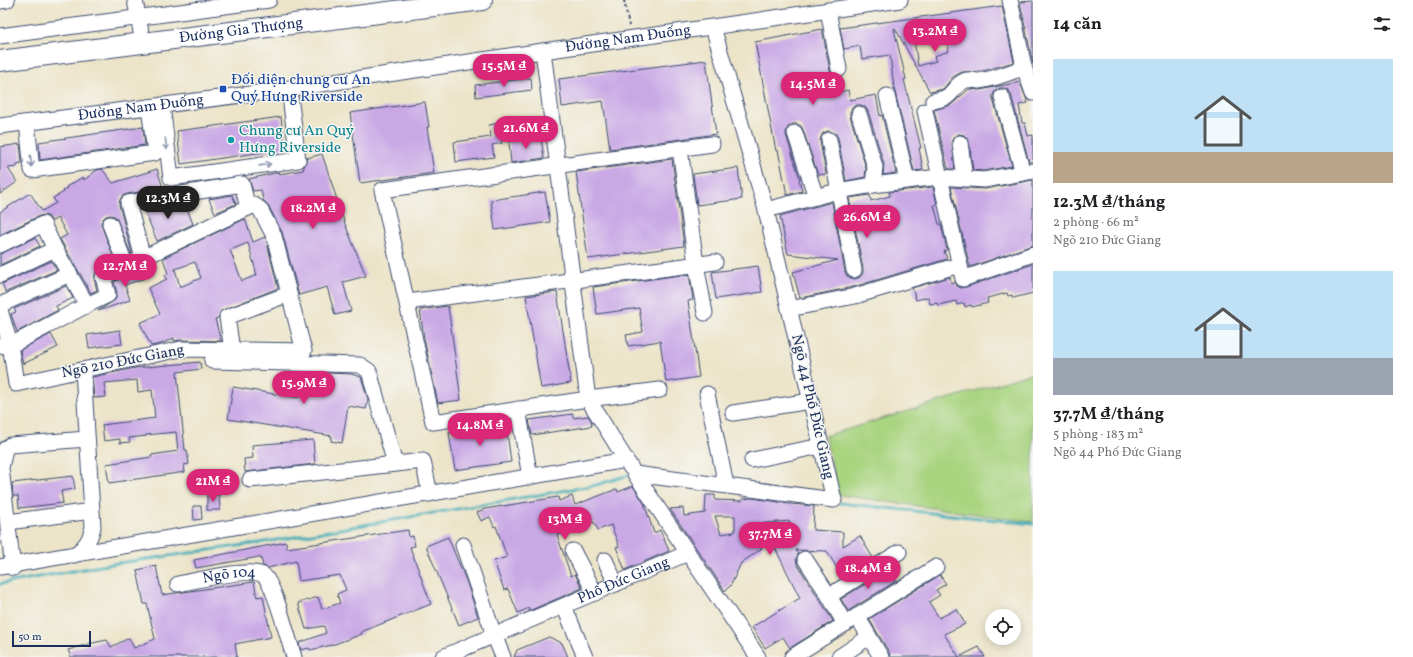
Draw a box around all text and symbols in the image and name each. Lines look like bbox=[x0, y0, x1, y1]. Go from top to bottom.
street label: Đường Gia Thượng bbox=[178, 12, 305, 49]
text: 14 căn bbox=[1053, 13, 1102, 36]
icon: filters bbox=[1371, 13, 1393, 35]
street label: Đường Nam Đuống bbox=[564, 19, 693, 58]
pin: 13.2M ₫ bbox=[898, 19, 972, 53]
text: 13.2M ₫ bbox=[912, 23, 958, 41]
pin: 15.5M ₫ bbox=[467, 54, 541, 88]
text: 15.5M ₫ bbox=[482, 58, 526, 76]
place label: Đối diện chung cư An Quý Hưng Riverside bbox=[231, 70, 371, 108]
pin: 14.5M ₫ bbox=[776, 72, 850, 106]
text: 14.5M ₫ bbox=[790, 76, 836, 94]
marker: Đối diện chung cư An Quý Hưng Riverside bbox=[218, 84, 228, 94]
icon: home bbox=[1187, 85, 1259, 157]
street label: Đường Nam Đuống bbox=[77, 89, 205, 126]
pin: 21.6M ₫ bbox=[489, 116, 563, 150]
text: 21.6M ₫ bbox=[503, 120, 549, 138]
place label: Chung cư An Quý Hưng Riverside bbox=[239, 121, 354, 159]
marker: Chung cư An Quý Hưng Riverside bbox=[226, 135, 236, 145]
one-way arrow bbox=[163, 137, 170, 150]
one-way arrow bbox=[28, 154, 35, 167]
one-way arrow bbox=[258, 161, 271, 169]
pin: 12.3M ₫ bbox=[131, 186, 205, 220]
text: 12.3M ₫ bbox=[145, 190, 191, 208]
text: 12.3M ₫/tháng bbox=[1053, 191, 1165, 214]
pin: 18.2M ₫ bbox=[276, 196, 350, 230]
text: 18.2M ₫ bbox=[290, 200, 336, 218]
pin: 26.6M ₫ bbox=[830, 205, 904, 239]
text: 26.6M ₫ bbox=[843, 209, 891, 227]
text: 2 phòng · 66 m² bbox=[1053, 214, 1139, 232]
text: Ngõ 210 Đức Giang bbox=[1053, 232, 1161, 250]
pin: 12.7M ₫ bbox=[88, 254, 162, 288]
text: 12.7M ₫ bbox=[103, 258, 147, 276]
icon: home bbox=[1187, 297, 1259, 369]
street label: Ngõ 44 Phố Đức Giang bbox=[785, 332, 839, 482]
street label: Ngõ 210 Đức Giang bbox=[60, 340, 187, 384]
pin: 15.9M ₫ bbox=[267, 371, 341, 405]
text: 15.9M ₫ bbox=[281, 375, 327, 393]
text: 37.7M ₫/tháng bbox=[1053, 403, 1164, 426]
pin: 14.8M ₫ bbox=[443, 413, 517, 447]
text: 14.8M ₫ bbox=[457, 417, 503, 435]
text: 5 phòng · 183 m² bbox=[1053, 426, 1143, 444]
text: Ngõ 44 Phố Đức Giang bbox=[1053, 444, 1182, 462]
pin: 21M ₫ bbox=[185, 469, 241, 503]
text: 21M ₫ bbox=[195, 473, 231, 491]
pin: 13M ₫ bbox=[537, 507, 593, 541]
text: 13M ₫ bbox=[548, 511, 582, 529]
pin: 37.7M ₫ bbox=[733, 522, 807, 556]
text: 37.7M ₫ bbox=[748, 526, 792, 544]
street label: Phố Đức Giang bbox=[574, 552, 673, 609]
pin: 18.4M ₫ bbox=[831, 556, 905, 590]
text: 18.4M ₫ bbox=[845, 560, 891, 578]
street label: Ngõ 104 bbox=[201, 562, 256, 589]
map controls bbox=[985, 609, 1021, 645]
button: locate bbox=[985, 609, 1021, 645]
scale bar bbox=[12, 629, 91, 648]
text: 50 m bbox=[18, 630, 42, 645]

